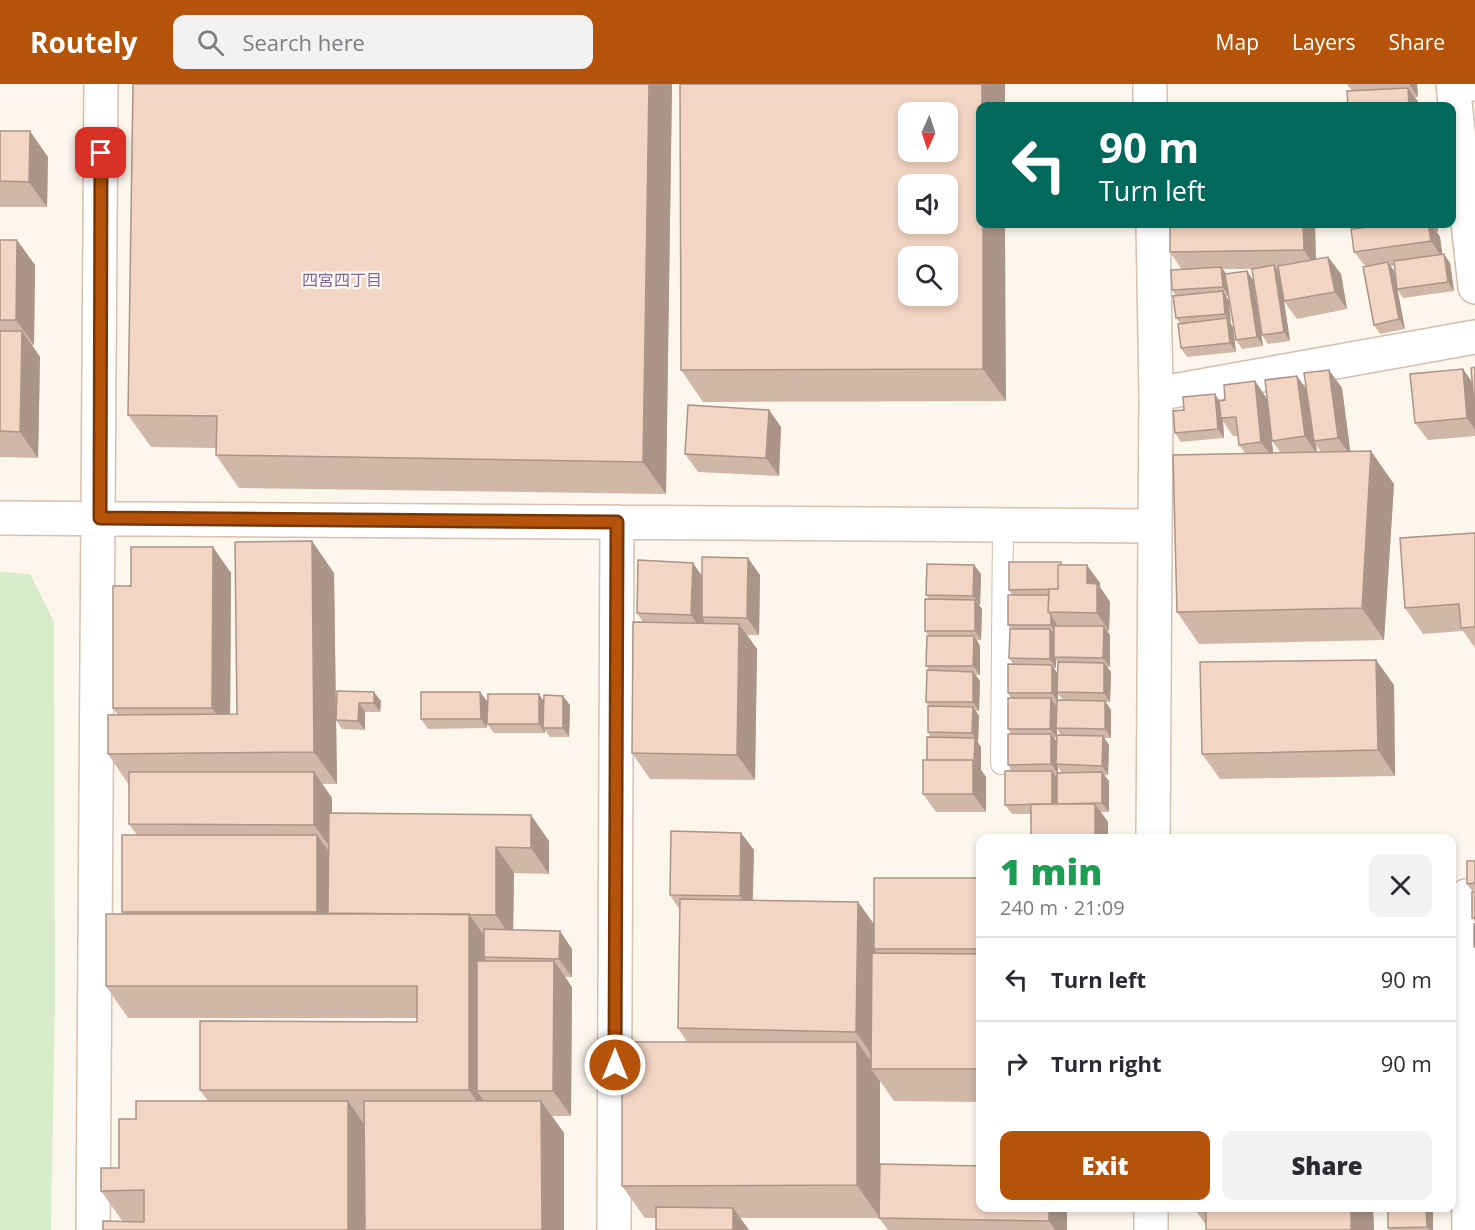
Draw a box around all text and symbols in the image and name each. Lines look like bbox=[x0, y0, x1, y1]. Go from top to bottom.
search box bbox=[173, 15, 593, 69]
text: Routely bbox=[30, 23, 137, 61]
icon: search bbox=[194, 26, 227, 59]
text: Search here bbox=[242, 27, 365, 57]
text: Map bbox=[1216, 28, 1259, 56]
text: Layers bbox=[1292, 28, 1356, 56]
text: Share bbox=[1389, 28, 1445, 56]
north arrow bbox=[898, 102, 958, 162]
map controls bbox=[898, 102, 958, 306]
text: 90 m bbox=[1099, 118, 1199, 175]
icon: left bbox=[1000, 126, 1078, 204]
pin bbox=[75, 127, 126, 178]
icon: arrive bbox=[84, 136, 117, 169]
text: Turn left bbox=[1099, 172, 1206, 209]
button: sound bbox=[898, 174, 958, 234]
button: search bbox=[898, 246, 958, 306]
district label: 四宮四丁目 bbox=[302, 269, 382, 291]
text: 1 min bbox=[1000, 847, 1102, 896]
button: close bbox=[1369, 854, 1432, 917]
text: 240 m · 21:09 bbox=[1000, 894, 1125, 921]
icon: left bbox=[1000, 963, 1033, 996]
text: Turn left bbox=[1051, 964, 1146, 994]
text: 90 m bbox=[1381, 964, 1432, 994]
position arrow bbox=[583, 1033, 647, 1097]
icon: right bbox=[1000, 1047, 1033, 1080]
text: Turn right bbox=[1051, 1048, 1162, 1078]
text: 90 m bbox=[1381, 1048, 1432, 1078]
button: Exit bbox=[1000, 1131, 1210, 1200]
button: Share bbox=[1222, 1131, 1432, 1200]

